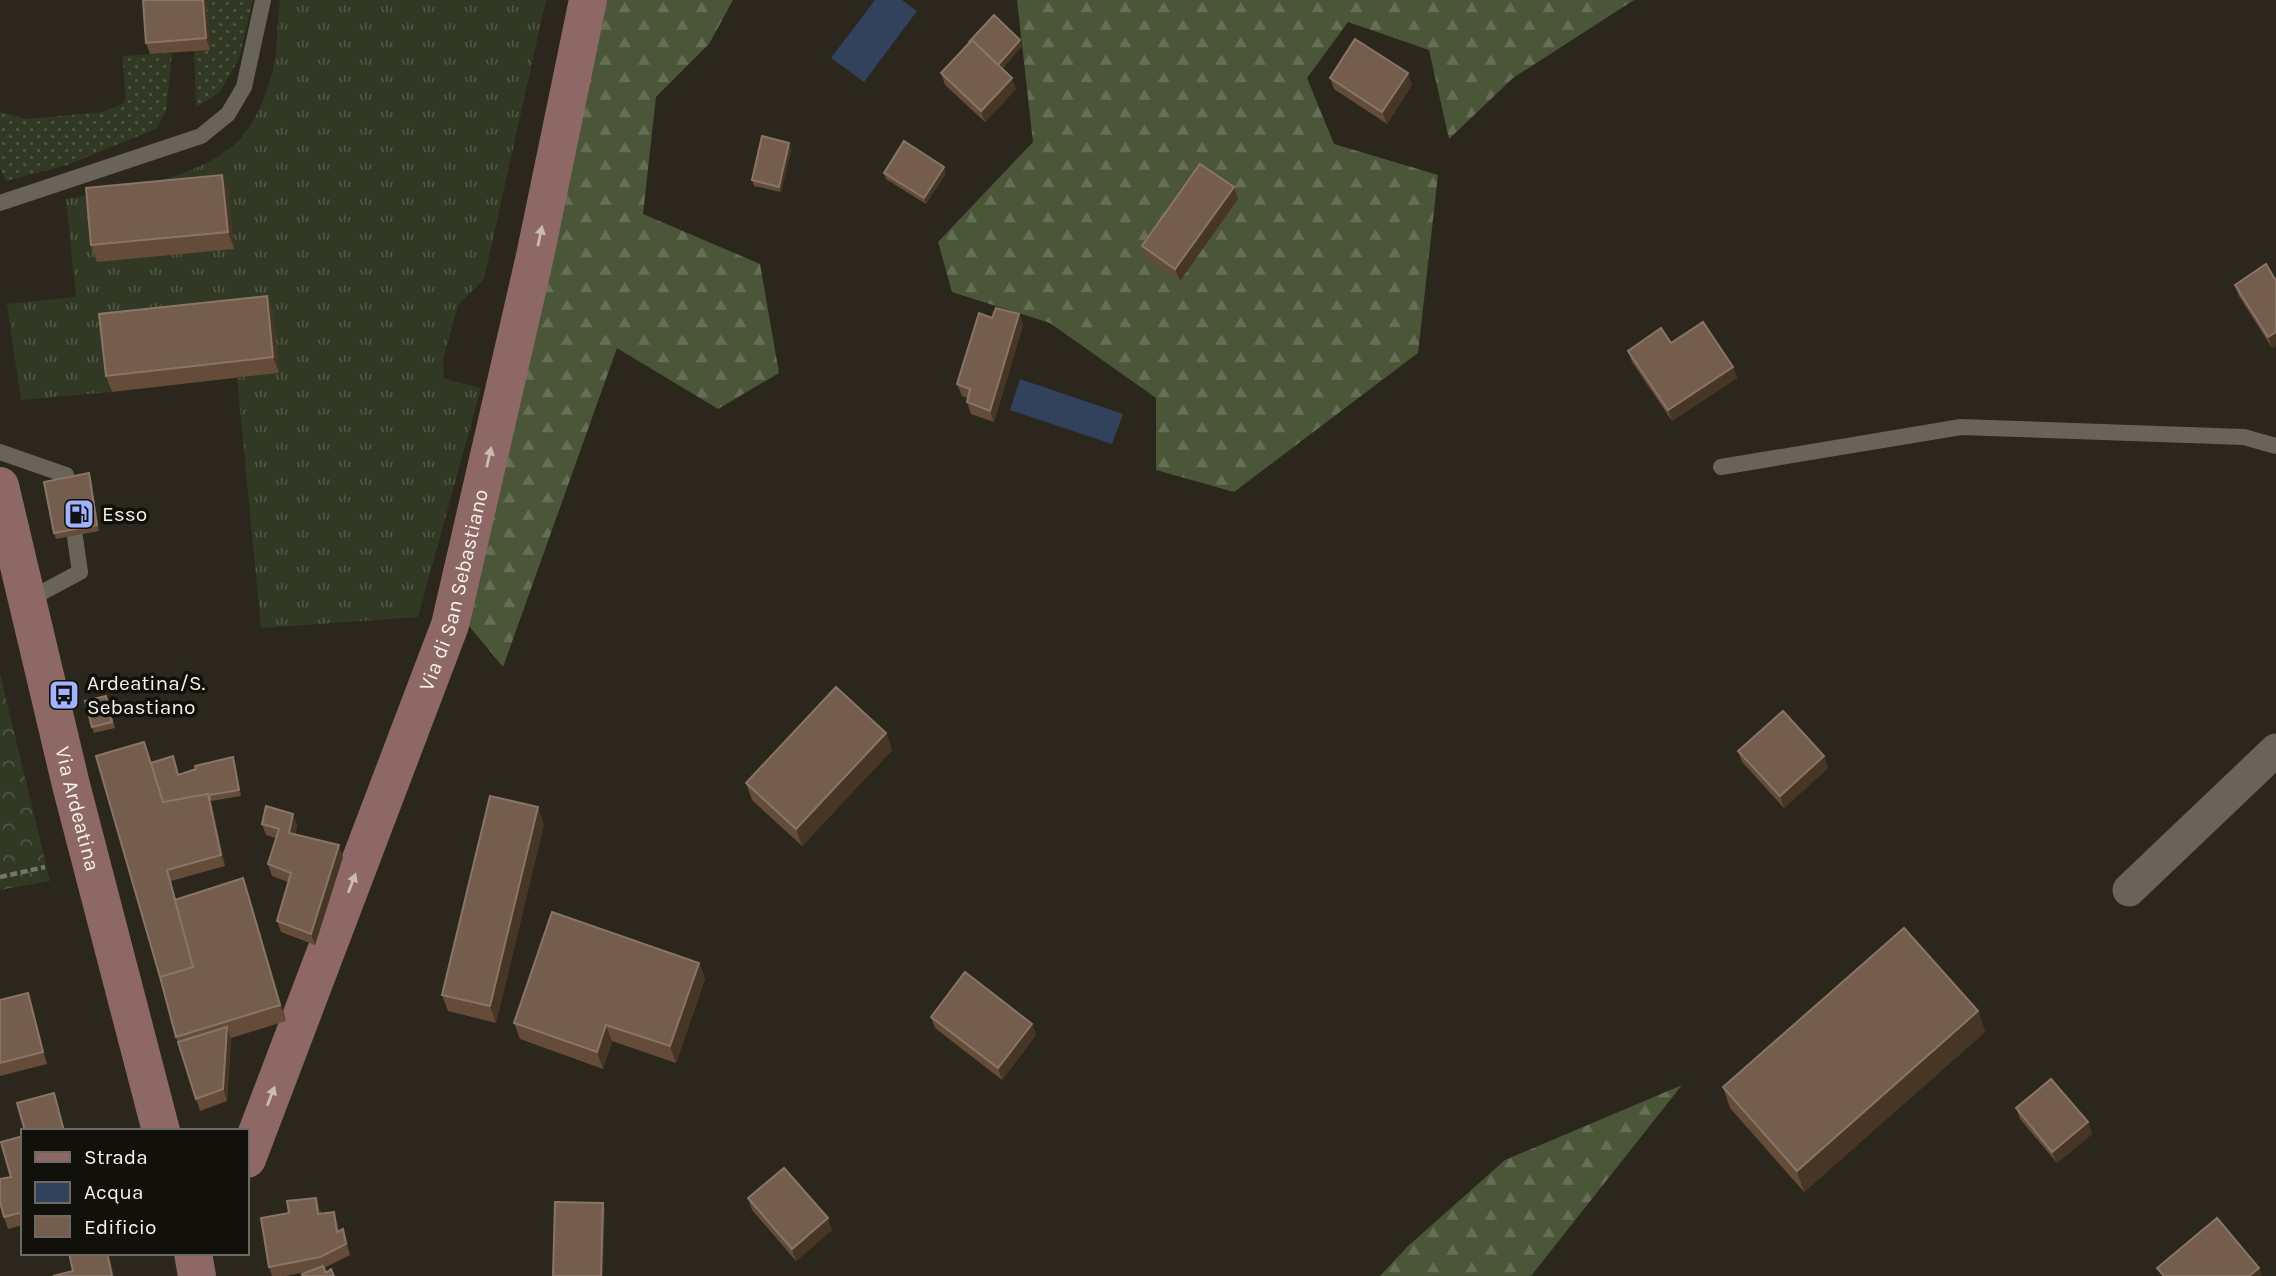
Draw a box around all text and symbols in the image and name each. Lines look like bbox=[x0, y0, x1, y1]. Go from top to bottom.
one-way arrow bbox=[534, 225, 545, 247]
one-way arrow bbox=[483, 446, 494, 468]
street label: Via di San Sebastiano bbox=[414, 487, 493, 694]
fuel station icon: Esso bbox=[62, 497, 96, 531]
place label: Esso bbox=[102, 502, 147, 526]
place label: Ardeatina/S. Sebastiano bbox=[87, 671, 206, 719]
bus stop icon: Ardeatina/S. Sebastiano bbox=[47, 678, 81, 712]
street label: Via Ardeatina bbox=[50, 744, 105, 874]
one-way arrow bbox=[346, 872, 357, 893]
one-way arrow bbox=[266, 1085, 277, 1106]
legend bbox=[21, 1129, 248, 1255]
text: Strada bbox=[84, 1145, 148, 1169]
text: Acqua bbox=[84, 1180, 143, 1204]
text: Edificio bbox=[84, 1215, 157, 1239]

